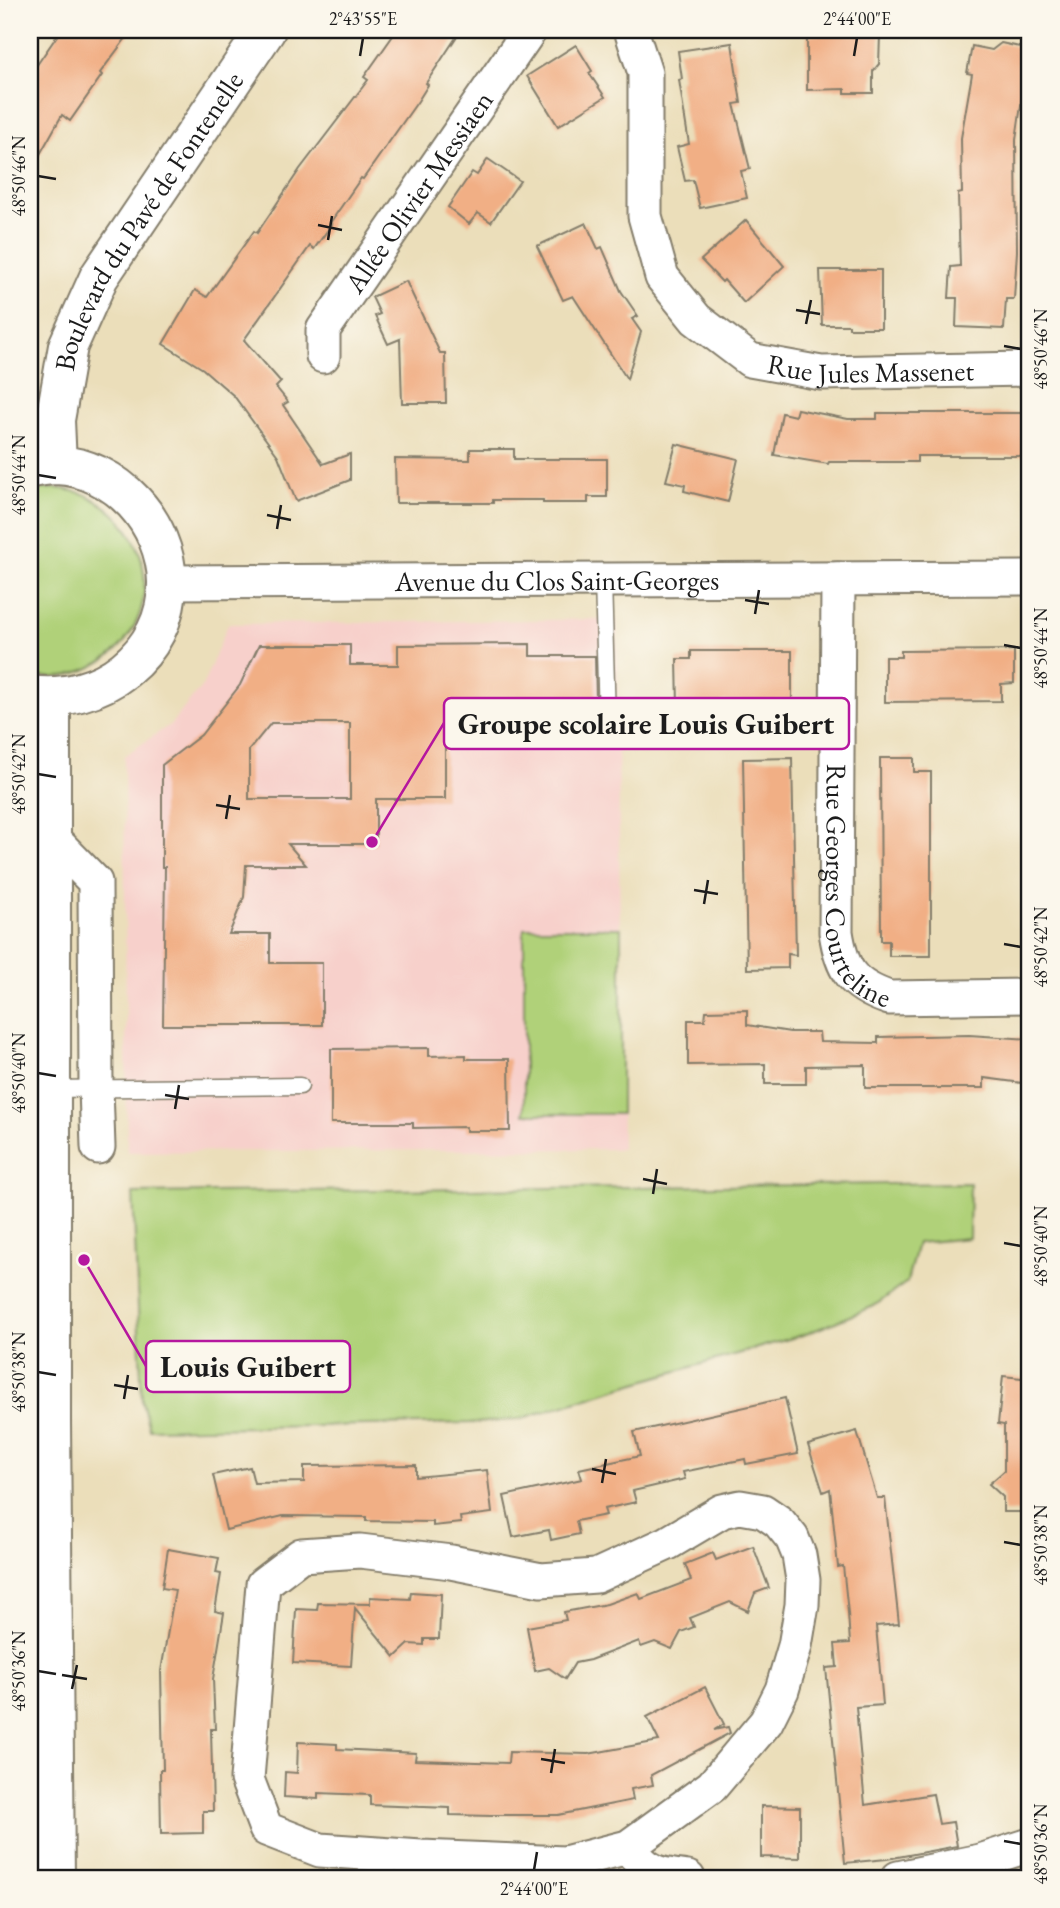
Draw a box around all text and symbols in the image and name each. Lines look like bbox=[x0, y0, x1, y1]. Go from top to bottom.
text: 2°43'55"E bbox=[329, 7, 397, 30]
text: 2°44'00"E bbox=[823, 7, 891, 30]
street label: Boulevard du Pavé de Fontenelle bbox=[46, 64, 251, 373]
street label: Allée Olivier Messiaen bbox=[336, 84, 501, 301]
text: 48°50'46"N bbox=[7, 135, 30, 216]
text: 48°50'46"N bbox=[1029, 308, 1052, 389]
street label: Rue Jules Massenet bbox=[764, 346, 975, 391]
text: 48°50'44"N bbox=[7, 434, 30, 515]
street label: Avenue du Clos Saint-Georges bbox=[394, 561, 719, 599]
text: 48°50'44"N bbox=[1029, 607, 1052, 688]
callout: Groupe scolaire Louis Guibert bbox=[444, 698, 849, 749]
text: Groupe scolaire Louis Guibert bbox=[458, 704, 835, 743]
text: 48°50'42"N bbox=[7, 733, 30, 814]
street label: Rue Georges Courteline bbox=[817, 764, 896, 1015]
text: 48°50'42"N bbox=[1029, 906, 1052, 987]
text: 48°50'40"N bbox=[7, 1032, 30, 1113]
text: 48°50'40"N bbox=[1029, 1205, 1052, 1286]
text: 48°50'38"N bbox=[7, 1331, 30, 1412]
callout: Louis Guibert bbox=[146, 1341, 350, 1392]
text: Louis Guibert bbox=[160, 1347, 337, 1386]
text: 48°50'38"N bbox=[1029, 1504, 1052, 1585]
text: 48°50'36"N bbox=[7, 1630, 30, 1711]
text: 48°50'36"N bbox=[1029, 1803, 1052, 1884]
text: 2°44'00"E bbox=[500, 1877, 568, 1900]

